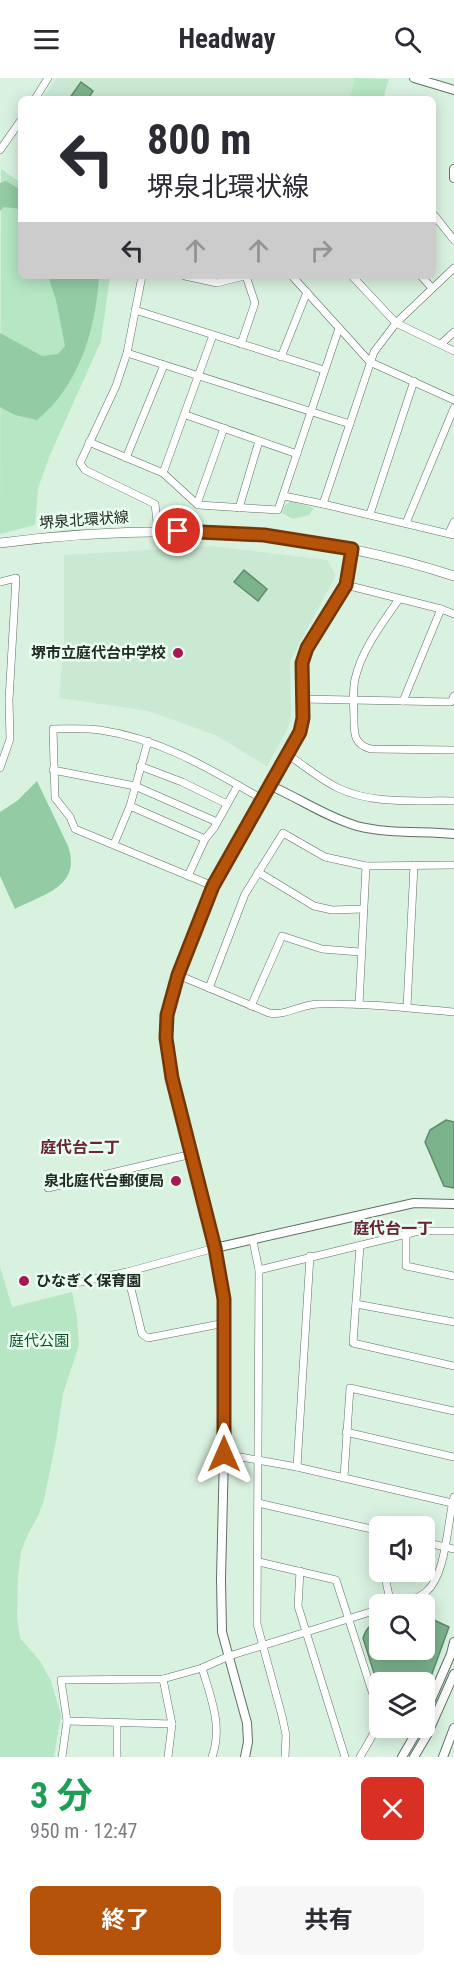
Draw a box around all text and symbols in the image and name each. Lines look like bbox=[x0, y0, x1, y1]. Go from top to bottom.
icon: menu bbox=[30, 23, 63, 56]
text: Headway bbox=[178, 23, 276, 55]
icon: search bbox=[391, 23, 424, 56]
text: 800 m bbox=[147, 115, 252, 164]
icon: left bbox=[48, 120, 126, 198]
text: 堺泉北環状線 bbox=[147, 171, 309, 203]
icon: left bbox=[116, 234, 149, 267]
icon: ahead bbox=[179, 234, 212, 267]
icon: ahead bbox=[242, 234, 275, 267]
icon: right bbox=[305, 234, 338, 267]
pin bbox=[152, 505, 203, 556]
street label: 堺泉北環状線 bbox=[38, 508, 130, 532]
icon: arrive bbox=[161, 514, 194, 547]
place label: 堺市立庭代台中学校 bbox=[31, 644, 166, 662]
marker: 堺市立庭代台中学校 bbox=[171, 646, 185, 660]
district label: 庭代台二丁 bbox=[40, 1138, 120, 1157]
place label: 泉北庭代台郵便局 bbox=[44, 1172, 164, 1190]
marker: 泉北庭代台郵便局 bbox=[169, 1174, 183, 1188]
district label: 庭代台一丁 bbox=[353, 1219, 433, 1238]
place label: ひなぎく保育園 bbox=[36, 1272, 141, 1290]
marker: ひなぎく保育園 bbox=[17, 1274, 31, 1288]
park label: 庭代公園 bbox=[9, 1332, 69, 1350]
position arrow bbox=[192, 1422, 256, 1486]
map controls bbox=[369, 1516, 435, 1738]
button: sound bbox=[369, 1516, 435, 1582]
button: search bbox=[369, 1594, 435, 1660]
button: layers bbox=[369, 1672, 435, 1738]
text: 3 分 bbox=[30, 1775, 93, 1817]
button: close bbox=[361, 1777, 424, 1840]
text: 950 m · 12:47 bbox=[30, 1819, 137, 1843]
button: 終了 bbox=[30, 1886, 221, 1955]
button: 共有 bbox=[233, 1886, 424, 1955]

